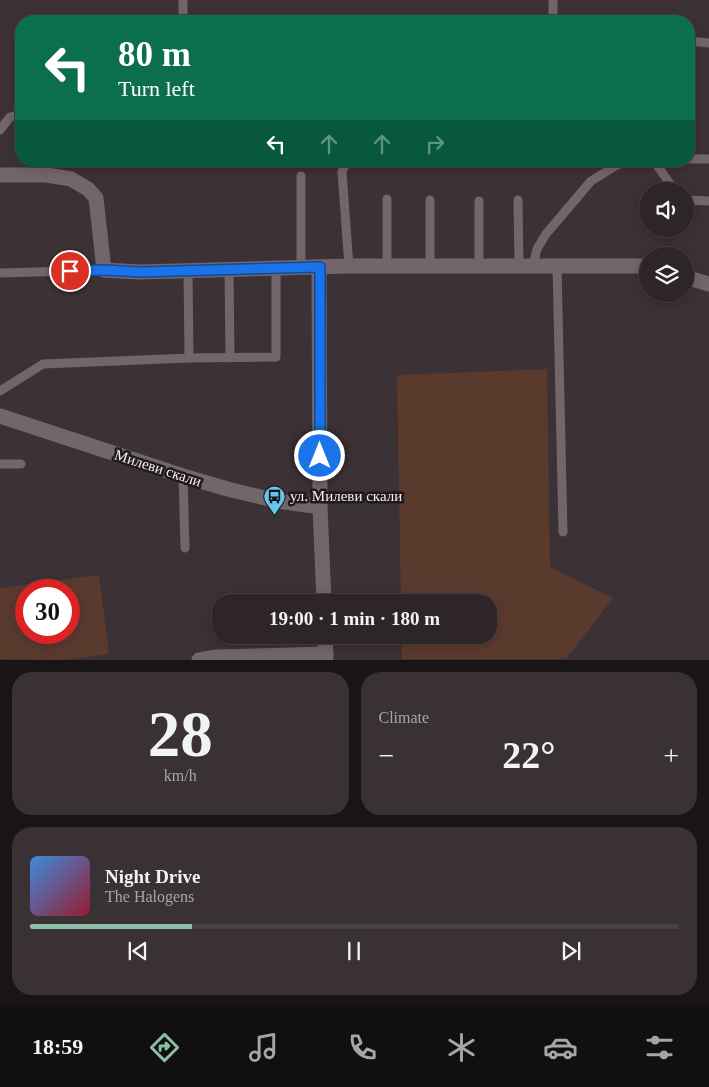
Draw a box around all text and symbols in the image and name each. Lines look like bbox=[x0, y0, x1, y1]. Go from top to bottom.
icon: left bbox=[35, 35, 100, 100]
text: 80 m bbox=[118, 35, 191, 74]
text: Turn left bbox=[118, 76, 195, 101]
icon: left bbox=[262, 130, 290, 158]
icon: ahead bbox=[315, 130, 343, 158]
icon: ahead bbox=[368, 130, 396, 158]
icon: right bbox=[421, 130, 449, 158]
map controls bbox=[639, 182, 694, 302]
button: sound bbox=[639, 182, 694, 237]
button: layers bbox=[639, 247, 694, 302]
pin bbox=[49, 250, 91, 292]
icon: arrive bbox=[56, 257, 84, 285]
position arrow bbox=[293, 429, 345, 481]
street label: Милеви скали bbox=[113, 446, 203, 490]
bus stop icon: ул. Милеви скали bbox=[262, 484, 286, 515]
place label: ул. Милеви скали bbox=[290, 488, 402, 504]
speed limit sign: 30 bbox=[15, 579, 80, 644]
text: 19:00 · 1 min · 180 m bbox=[269, 608, 440, 629]
text: 28 bbox=[148, 698, 213, 770]
text: Climate bbox=[379, 709, 429, 726]
text: 22° bbox=[502, 734, 555, 776]
text: − bbox=[379, 740, 394, 771]
text: + bbox=[663, 740, 679, 771]
text: km/h bbox=[164, 767, 197, 784]
text: Night Drive bbox=[105, 866, 201, 887]
text: The Halogens bbox=[105, 888, 194, 905]
icon: previous bbox=[124, 937, 152, 965]
icon: pause bbox=[340, 937, 368, 965]
icon: next bbox=[557, 937, 585, 965]
icon: directions bbox=[147, 1030, 182, 1065]
icon: music bbox=[246, 1030, 281, 1065]
icon: phone bbox=[345, 1030, 380, 1065]
icon: climate bbox=[444, 1030, 479, 1065]
icon: car bbox=[543, 1030, 578, 1065]
icon: filters bbox=[642, 1030, 677, 1065]
text: 18:59 bbox=[32, 1034, 83, 1059]

